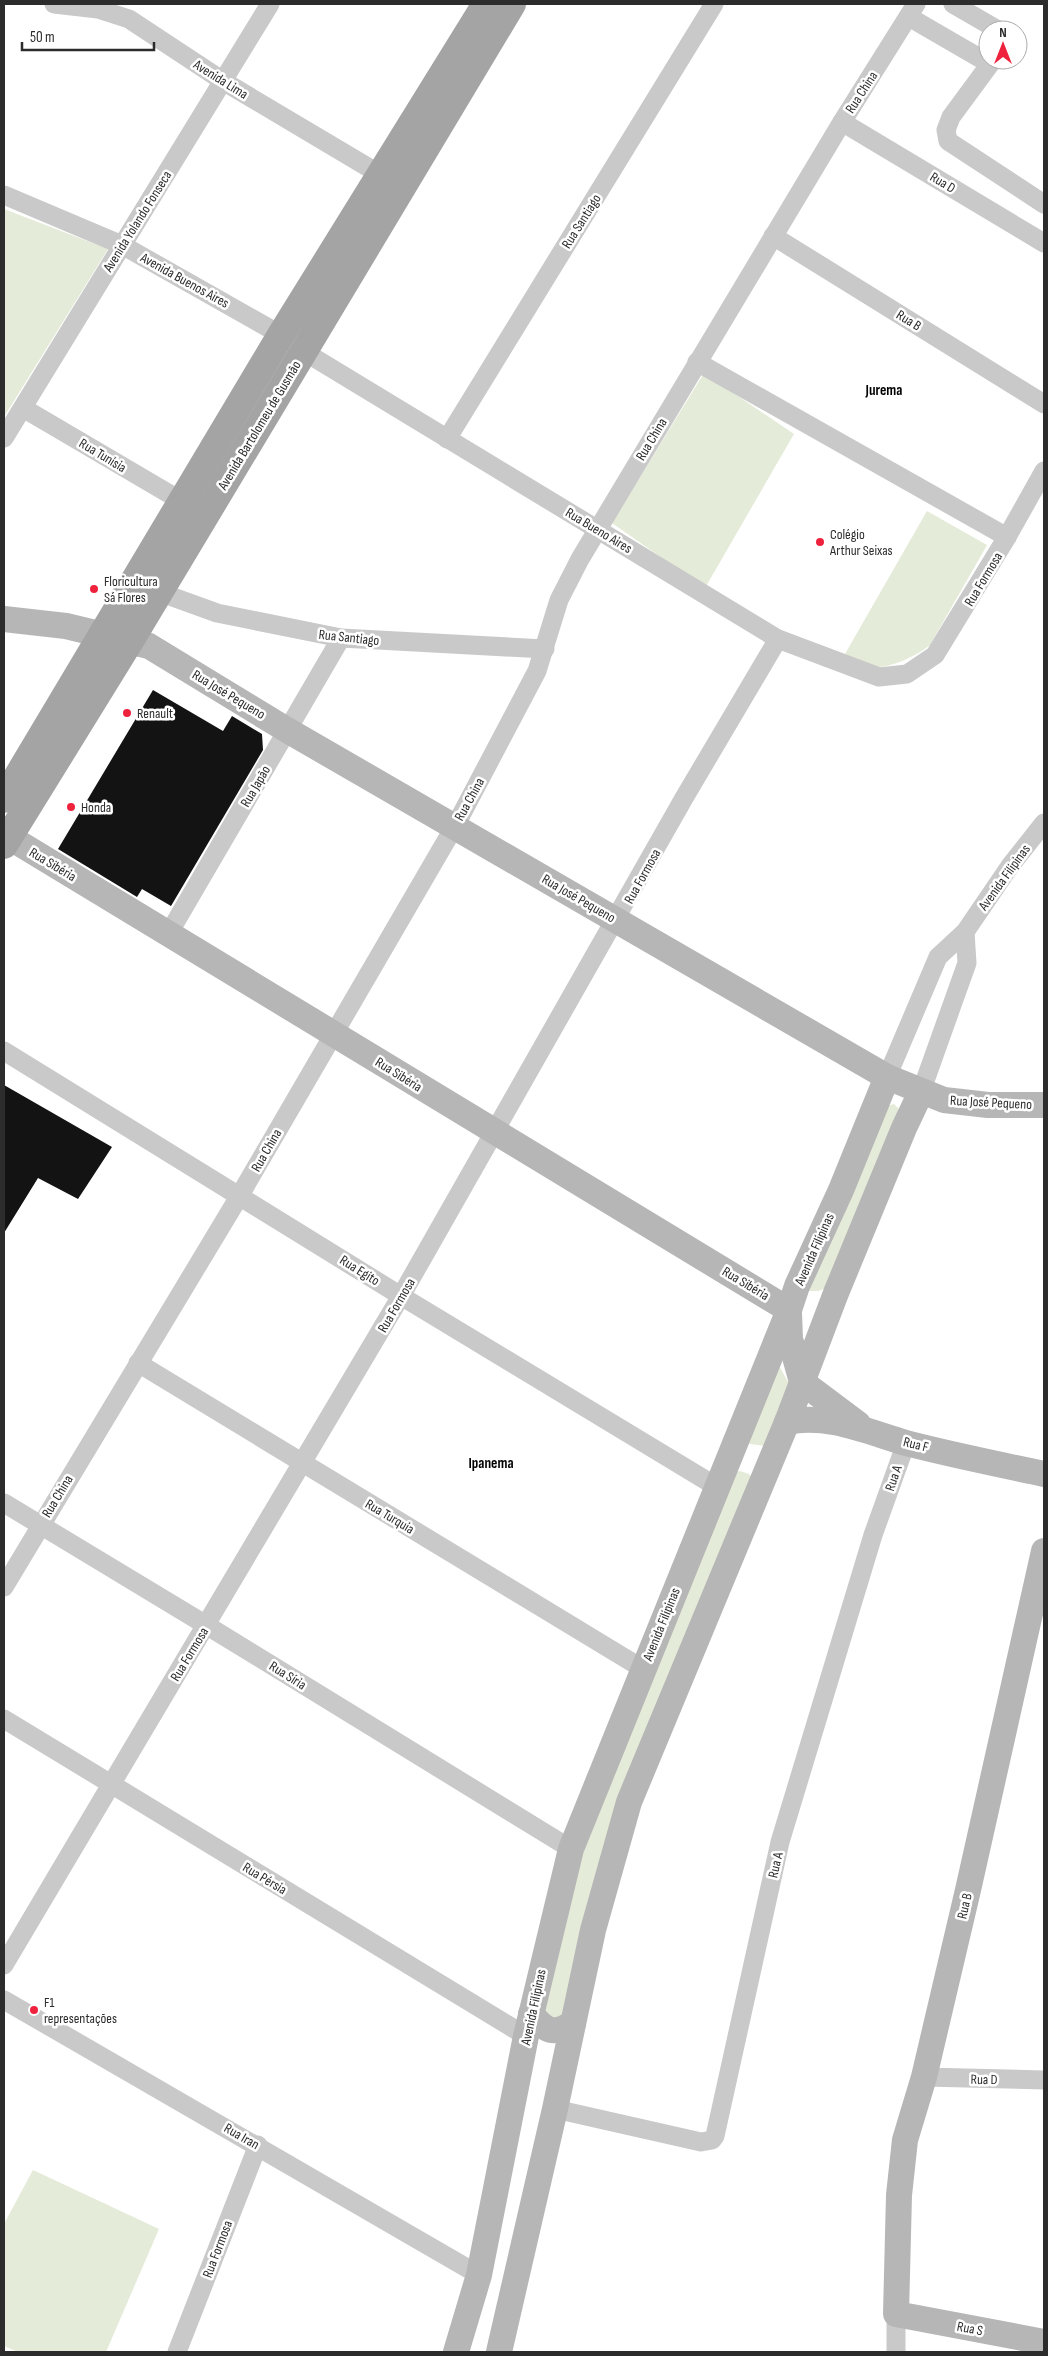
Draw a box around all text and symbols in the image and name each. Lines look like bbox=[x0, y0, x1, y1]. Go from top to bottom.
scale bar bbox=[22, 20, 155, 52]
north arrow bbox=[978, 20, 1028, 70]
text: N bbox=[999, 24, 1007, 41]
text: 50 m bbox=[30, 28, 55, 47]
street label: Avenida Lima bbox=[190, 56, 251, 103]
street label: Rua China bbox=[842, 68, 881, 116]
street label: Avenida Yolando Fonseca bbox=[99, 168, 175, 276]
street label: Rua D bbox=[927, 168, 959, 197]
street label: Rua Santiago bbox=[558, 191, 605, 252]
street label: Avenida Buenos Aires bbox=[137, 249, 232, 312]
street label: Rua B bbox=[893, 306, 924, 335]
street label: Avenida Bartolomeu de Gusmão bbox=[214, 358, 305, 494]
district label: Jurema bbox=[865, 381, 902, 400]
street label: Rua China bbox=[632, 415, 671, 464]
street label: Rua Tunísia bbox=[76, 435, 129, 476]
street label: Rua Bueno Aires bbox=[562, 504, 635, 557]
place label: Colégio Arthur Seixas bbox=[829, 526, 893, 559]
marker: Colégio Arthur Seixas bbox=[814, 536, 826, 548]
street label: Rua Formosa bbox=[961, 549, 1006, 609]
place label: Floricultura Sá Flores bbox=[104, 573, 158, 606]
marker: Floricultura Sá Flores bbox=[88, 583, 100, 595]
street label: Rua Santiago bbox=[318, 626, 380, 649]
street label: Rua José Pequeno bbox=[189, 666, 268, 723]
place label: Renault bbox=[137, 705, 173, 722]
marker: Renault bbox=[121, 707, 133, 719]
street label: Rua Japão bbox=[237, 762, 274, 810]
street label: Rua China bbox=[451, 775, 488, 824]
place label: Honda bbox=[81, 799, 111, 816]
marker: Honda bbox=[65, 801, 77, 813]
street label: Avenida Filipinas bbox=[974, 841, 1034, 914]
street label: Rua Sibéria bbox=[26, 844, 79, 885]
street label: Rua Formosa bbox=[620, 846, 664, 907]
street label: Rua José Pequeno bbox=[539, 871, 619, 926]
street label: Rua Sibéria bbox=[372, 1053, 425, 1095]
street label: Rua José Pequeno bbox=[950, 1092, 1033, 1113]
street label: Rua China bbox=[247, 1126, 285, 1175]
street label: Avenida Filipinas bbox=[791, 1210, 838, 1289]
street label: Rua Egito bbox=[337, 1252, 383, 1289]
street label: Rua Sibéria bbox=[719, 1263, 772, 1304]
street label: Rua Formosa bbox=[374, 1275, 419, 1336]
street label: Rua F bbox=[901, 1433, 931, 1456]
district label: Ipanema bbox=[468, 1454, 514, 1473]
street label: Rua A bbox=[881, 1462, 906, 1493]
street label: Rua China bbox=[38, 1472, 77, 1521]
street label: Rua Turquia bbox=[362, 1495, 417, 1538]
street label: Avenida Filipinas bbox=[639, 1585, 684, 1664]
street label: Rua Formosa bbox=[167, 1624, 212, 1684]
street label: Rua Síria bbox=[266, 1657, 309, 1693]
street label: Rua A bbox=[764, 1850, 787, 1880]
street label: Rua Pérsia bbox=[240, 1859, 290, 1898]
street label: Rua B bbox=[953, 1891, 976, 1921]
street label: Avenida Filipinas bbox=[517, 1968, 550, 2048]
place label: F1 representações bbox=[44, 1994, 117, 2027]
marker: F1 representações bbox=[28, 2004, 40, 2016]
street label: Rua D bbox=[970, 2071, 998, 2088]
street label: Rua Iran bbox=[221, 2120, 262, 2153]
street label: Rua Formosa bbox=[199, 2218, 236, 2280]
street label: Rua S bbox=[956, 2318, 984, 2339]

